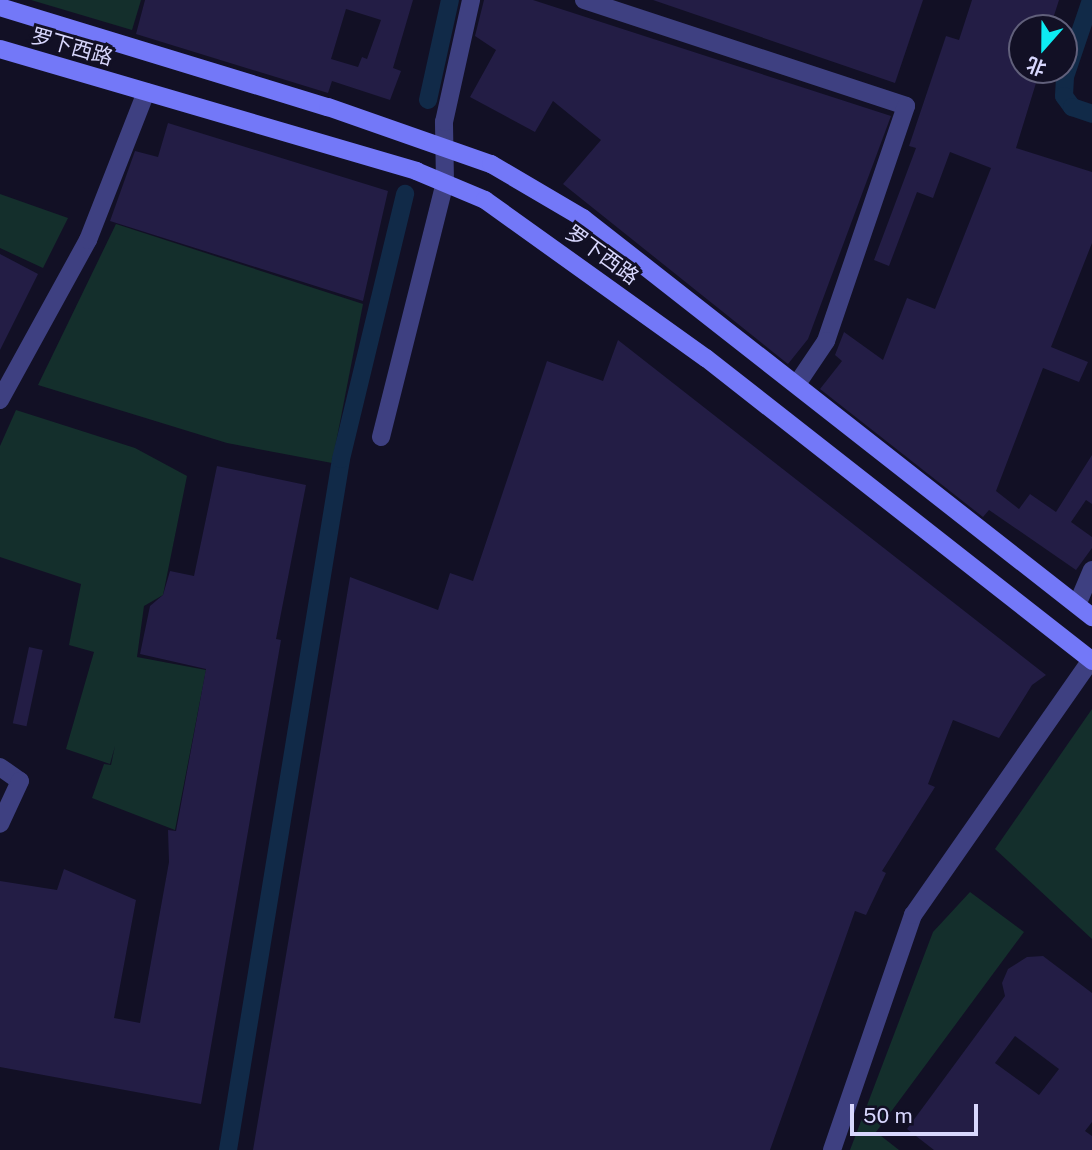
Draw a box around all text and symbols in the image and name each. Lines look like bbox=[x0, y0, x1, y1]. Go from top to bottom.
north arrow bbox=[1008, 14, 1078, 84]
street label: 罗下西路 bbox=[28, 23, 116, 71]
text: 北 bbox=[1023, 53, 1049, 80]
street label: 罗下西路 bbox=[561, 220, 643, 290]
scale bar bbox=[854, 1090, 982, 1134]
text: 50 m bbox=[863, 1103, 913, 1128]

